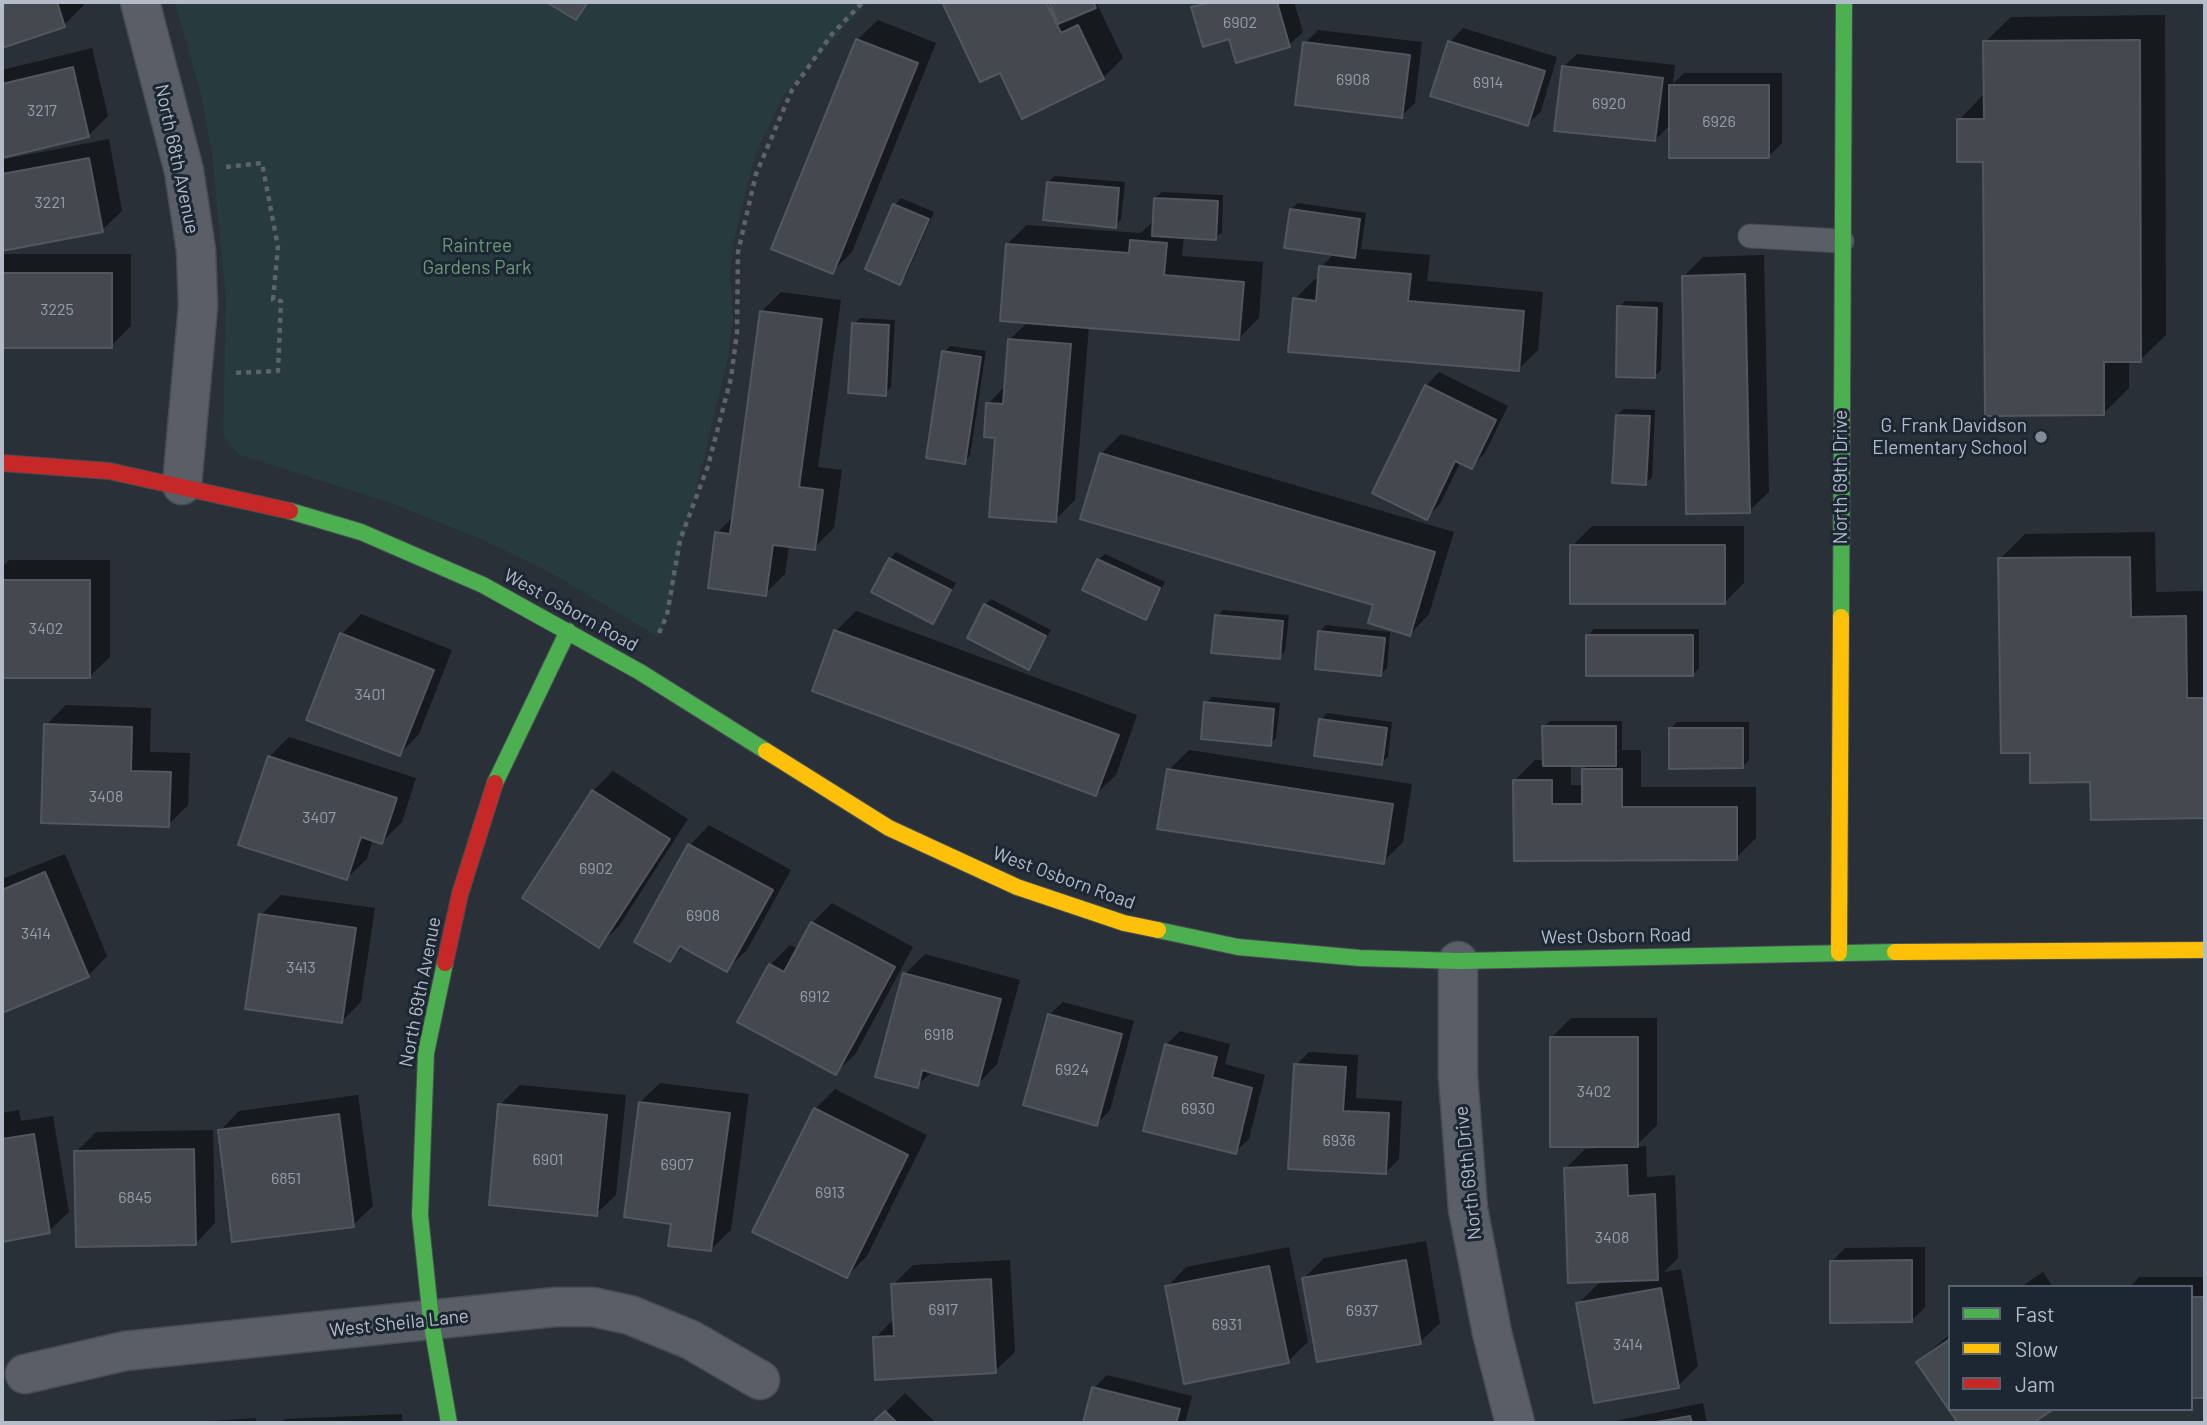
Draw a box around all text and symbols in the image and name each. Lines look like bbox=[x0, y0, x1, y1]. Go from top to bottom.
house number: 6902 bbox=[1223, 13, 1257, 33]
house number: 6908 bbox=[1336, 70, 1370, 90]
house number: 6914 bbox=[1473, 73, 1503, 93]
street label: North 68th Avenue bbox=[150, 82, 204, 236]
house number: 6920 bbox=[1592, 94, 1626, 114]
house number: 3217 bbox=[27, 101, 57, 121]
house number: 6926 bbox=[1702, 112, 1736, 132]
house number: 3221 bbox=[35, 193, 65, 213]
park label: Raintree Gardens Park bbox=[422, 235, 532, 279]
house number: 3225 bbox=[40, 300, 74, 320]
street label: North 69th Drive bbox=[1830, 410, 1852, 544]
place label: G. Frank Davidson Elementary School bbox=[1872, 415, 2027, 459]
marker: G. Frank Davidson Elementary School bbox=[2033, 429, 2049, 445]
street label: West Osborn Road bbox=[500, 564, 642, 656]
house number: 3402 bbox=[29, 619, 63, 639]
house number: 3401 bbox=[354, 685, 386, 705]
house number: 3408 bbox=[89, 787, 123, 807]
house number: 3407 bbox=[302, 808, 336, 828]
street label: West Osborn Road bbox=[990, 842, 1138, 914]
house number: 6902 bbox=[579, 859, 613, 879]
house number: 6908 bbox=[686, 906, 720, 926]
street label: North 69th Avenue bbox=[394, 915, 446, 1069]
street label: West Osborn Road bbox=[1541, 923, 1691, 949]
house number: 3414 bbox=[21, 924, 51, 944]
house number: 3413 bbox=[286, 958, 316, 978]
house number: 6912 bbox=[800, 987, 830, 1007]
house number: 6918 bbox=[924, 1025, 954, 1045]
house number: 6924 bbox=[1055, 1060, 1089, 1080]
house number: 3402 bbox=[1577, 1082, 1611, 1102]
house number: 6930 bbox=[1181, 1099, 1215, 1119]
street label: North 69th Drive bbox=[1450, 1105, 1486, 1241]
house number: 6936 bbox=[1322, 1131, 1356, 1151]
house number: 6901 bbox=[533, 1150, 563, 1170]
house number: 6907 bbox=[660, 1155, 694, 1175]
house number: 6851 bbox=[271, 1169, 301, 1189]
house number: 6913 bbox=[815, 1183, 845, 1203]
house number: 6845 bbox=[118, 1188, 152, 1208]
house number: 3408 bbox=[1595, 1228, 1629, 1248]
legend bbox=[1948, 1285, 2193, 1411]
house number: 6917 bbox=[928, 1300, 958, 1320]
house number: 6937 bbox=[1346, 1301, 1378, 1321]
text: Fast bbox=[2015, 1301, 2055, 1326]
street label: West Sheila Lane bbox=[328, 1304, 470, 1342]
house number: 6931 bbox=[1212, 1315, 1242, 1335]
house number: 3414 bbox=[1613, 1335, 1643, 1355]
text: Slow bbox=[2015, 1336, 2058, 1361]
text: Jam bbox=[2015, 1371, 2055, 1396]

